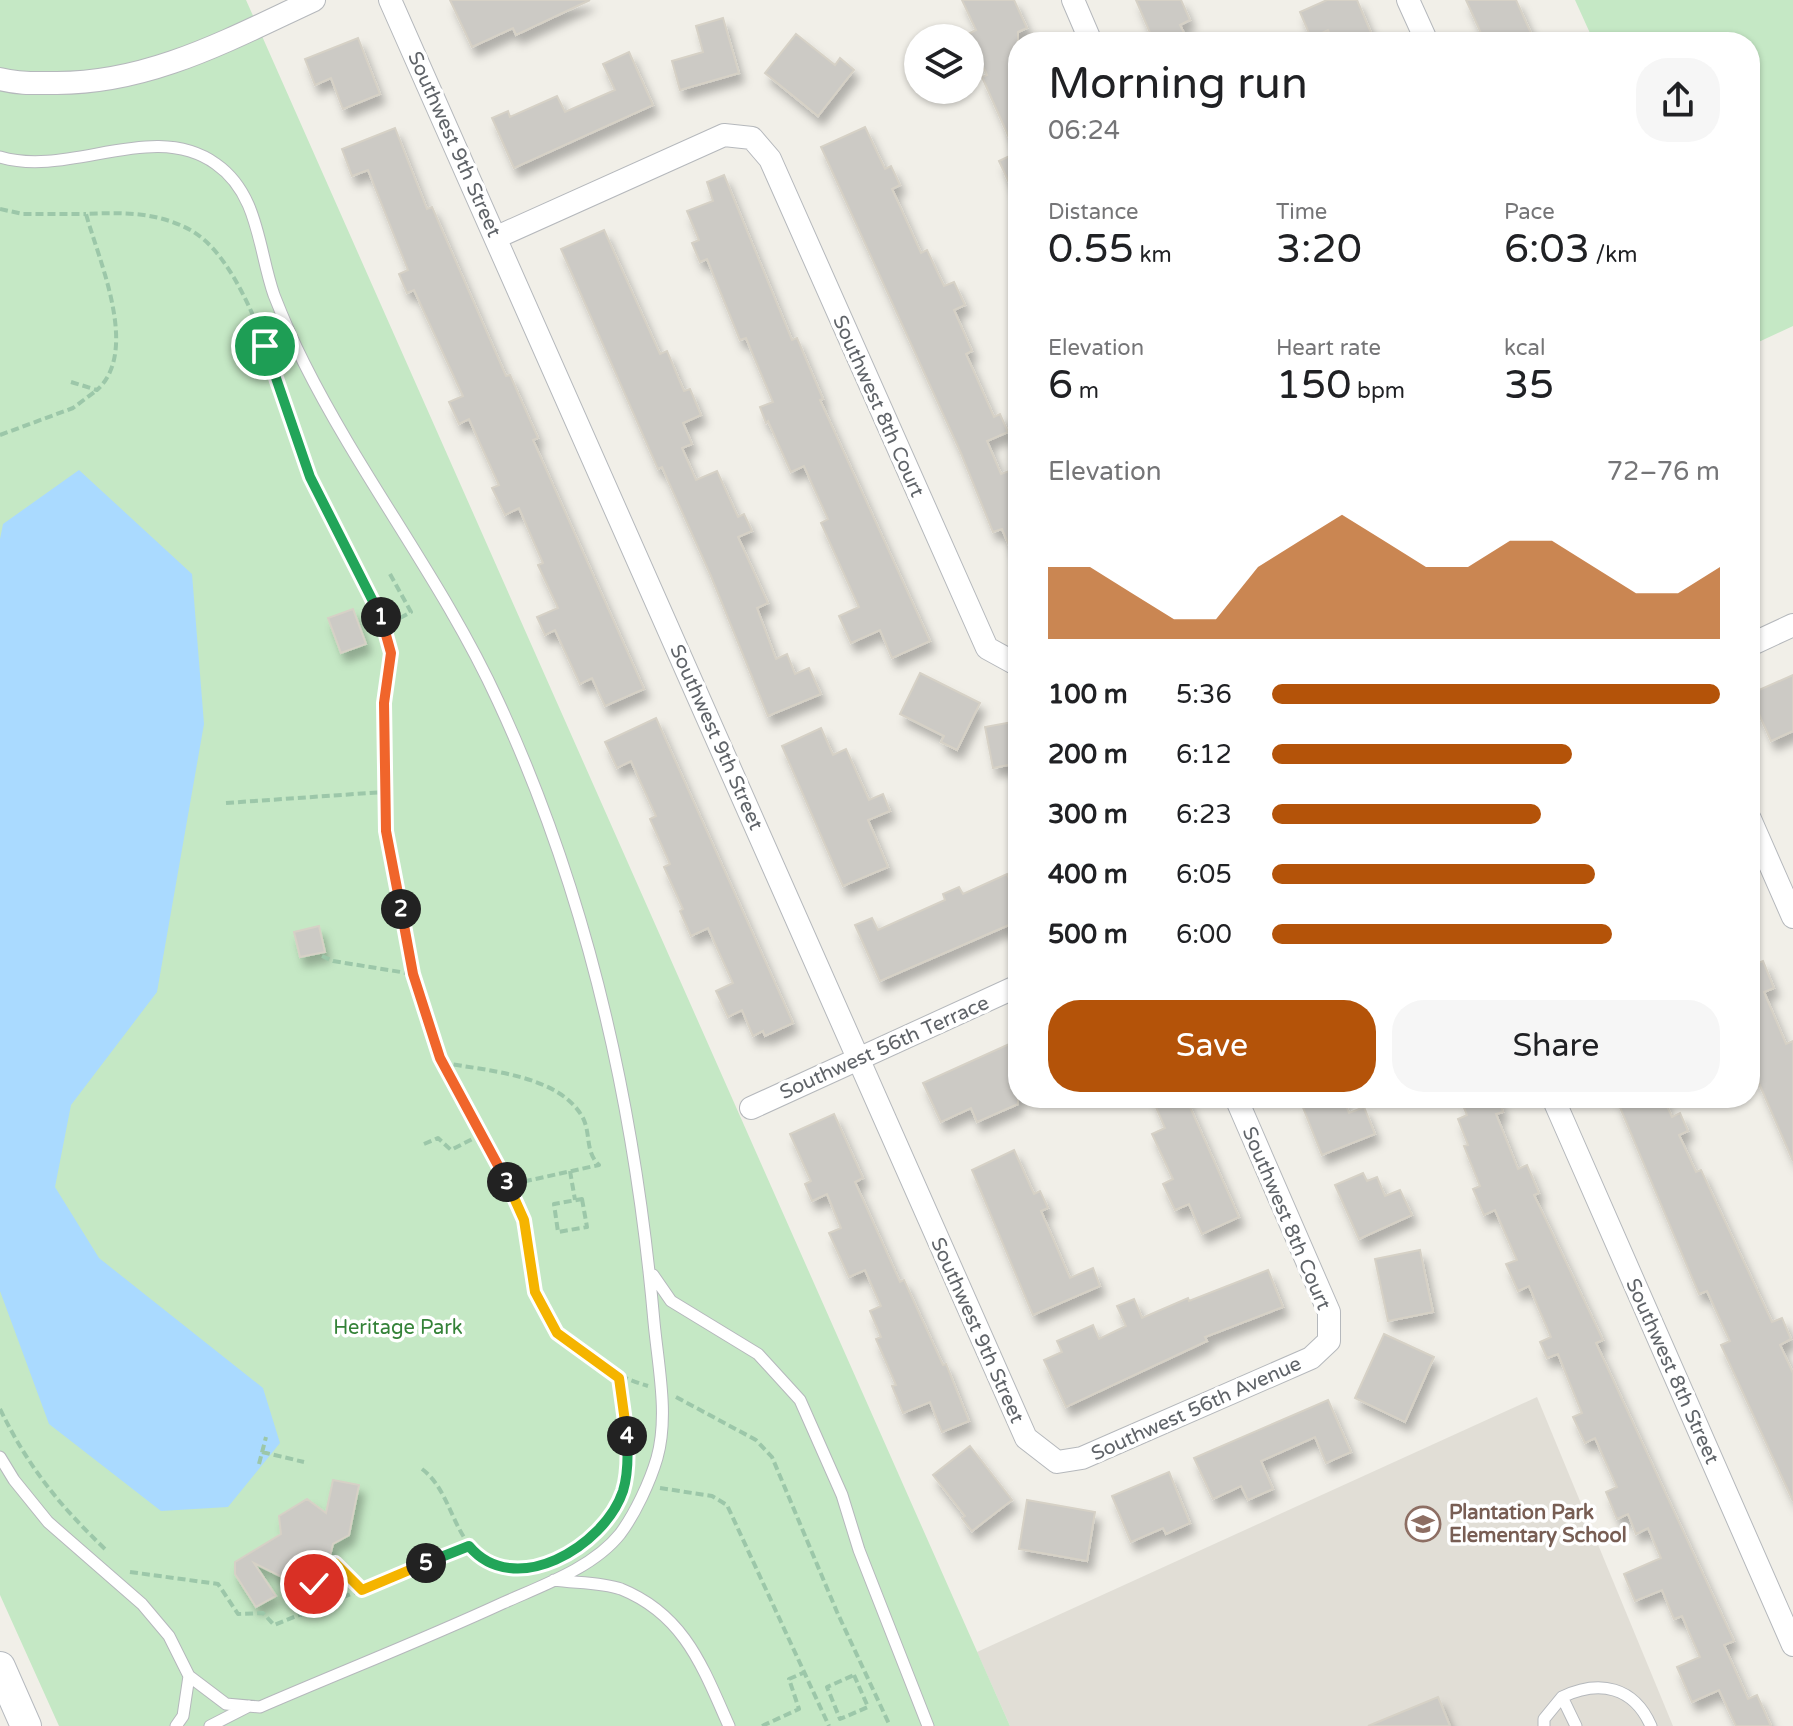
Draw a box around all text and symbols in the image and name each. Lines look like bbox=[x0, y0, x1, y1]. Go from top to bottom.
map controls bbox=[904, 24, 984, 104]
button: layers bbox=[904, 24, 984, 104]
street label: Southwest 9th Street bbox=[402, 48, 506, 241]
text: Morning run bbox=[1048, 58, 1308, 111]
button: share bbox=[1636, 58, 1720, 142]
text: 06:24 bbox=[1048, 115, 1120, 146]
text: Distance bbox=[1048, 199, 1139, 225]
text: Time bbox=[1276, 199, 1327, 225]
text: Pace bbox=[1504, 199, 1555, 225]
text: 0.55 bbox=[1048, 225, 1134, 273]
text: 3:20 bbox=[1276, 225, 1362, 273]
text: 6:03 bbox=[1504, 225, 1590, 273]
text: km bbox=[1134, 242, 1172, 268]
text: /km bbox=[1590, 242, 1637, 268]
pin bbox=[231, 312, 299, 380]
street label: Southwest 8th Court bbox=[827, 312, 929, 501]
icon: arrive bbox=[243, 324, 287, 368]
text: Elevation bbox=[1048, 335, 1144, 361]
text: Heart rate bbox=[1276, 335, 1381, 361]
text: kcal bbox=[1504, 335, 1545, 361]
text: 6 bbox=[1048, 361, 1073, 409]
text: 150 bbox=[1276, 361, 1351, 409]
text: 35 bbox=[1504, 361, 1554, 409]
text: m bbox=[1073, 378, 1099, 404]
text: bpm bbox=[1351, 378, 1405, 404]
text: Elevation bbox=[1048, 456, 1162, 487]
text: 72–76 m bbox=[1607, 456, 1720, 487]
pin: 1 bbox=[361, 597, 401, 637]
text: 1 bbox=[374, 604, 388, 630]
street label: Southwest 9th Street bbox=[664, 641, 768, 834]
text: 100 m bbox=[1048, 679, 1128, 710]
text: 5:36 bbox=[1176, 679, 1232, 710]
text: 200 m bbox=[1048, 739, 1128, 770]
text: 6:12 bbox=[1176, 739, 1232, 770]
text: 300 m bbox=[1048, 799, 1128, 830]
text: 6:23 bbox=[1176, 799, 1232, 830]
text: 400 m bbox=[1048, 859, 1128, 890]
text: 6:05 bbox=[1176, 859, 1232, 890]
pin: 2 bbox=[381, 889, 421, 929]
text: 2 bbox=[394, 896, 408, 922]
text: 500 m bbox=[1048, 919, 1128, 950]
text: 6:00 bbox=[1176, 919, 1232, 950]
street label: Southwest 56th Terrace bbox=[776, 991, 993, 1105]
button: Save bbox=[1048, 1000, 1376, 1092]
button: Share bbox=[1392, 1000, 1720, 1092]
street label: Southwest 8th Court bbox=[1237, 1123, 1336, 1314]
pin: 3 bbox=[487, 1162, 527, 1202]
text: 3 bbox=[500, 1169, 514, 1195]
street label: Southwest 9th Street bbox=[925, 1234, 1029, 1427]
street label: Southwest 8th Street bbox=[1620, 1275, 1724, 1468]
park label: Heritage Park bbox=[333, 1316, 463, 1340]
street label: Southwest 56th Avenue bbox=[1088, 1352, 1305, 1466]
pin: 4 bbox=[607, 1416, 647, 1456]
text: 4 bbox=[620, 1423, 634, 1449]
place label: Plantation Park Elementary School bbox=[1449, 1501, 1627, 1548]
school or university icon: Plantation Park Elementary School bbox=[1404, 1505, 1442, 1543]
pin: 5 bbox=[406, 1543, 446, 1583]
pin bbox=[280, 1550, 348, 1618]
text: 5 bbox=[419, 1550, 433, 1576]
icon: check bbox=[292, 1562, 336, 1606]

